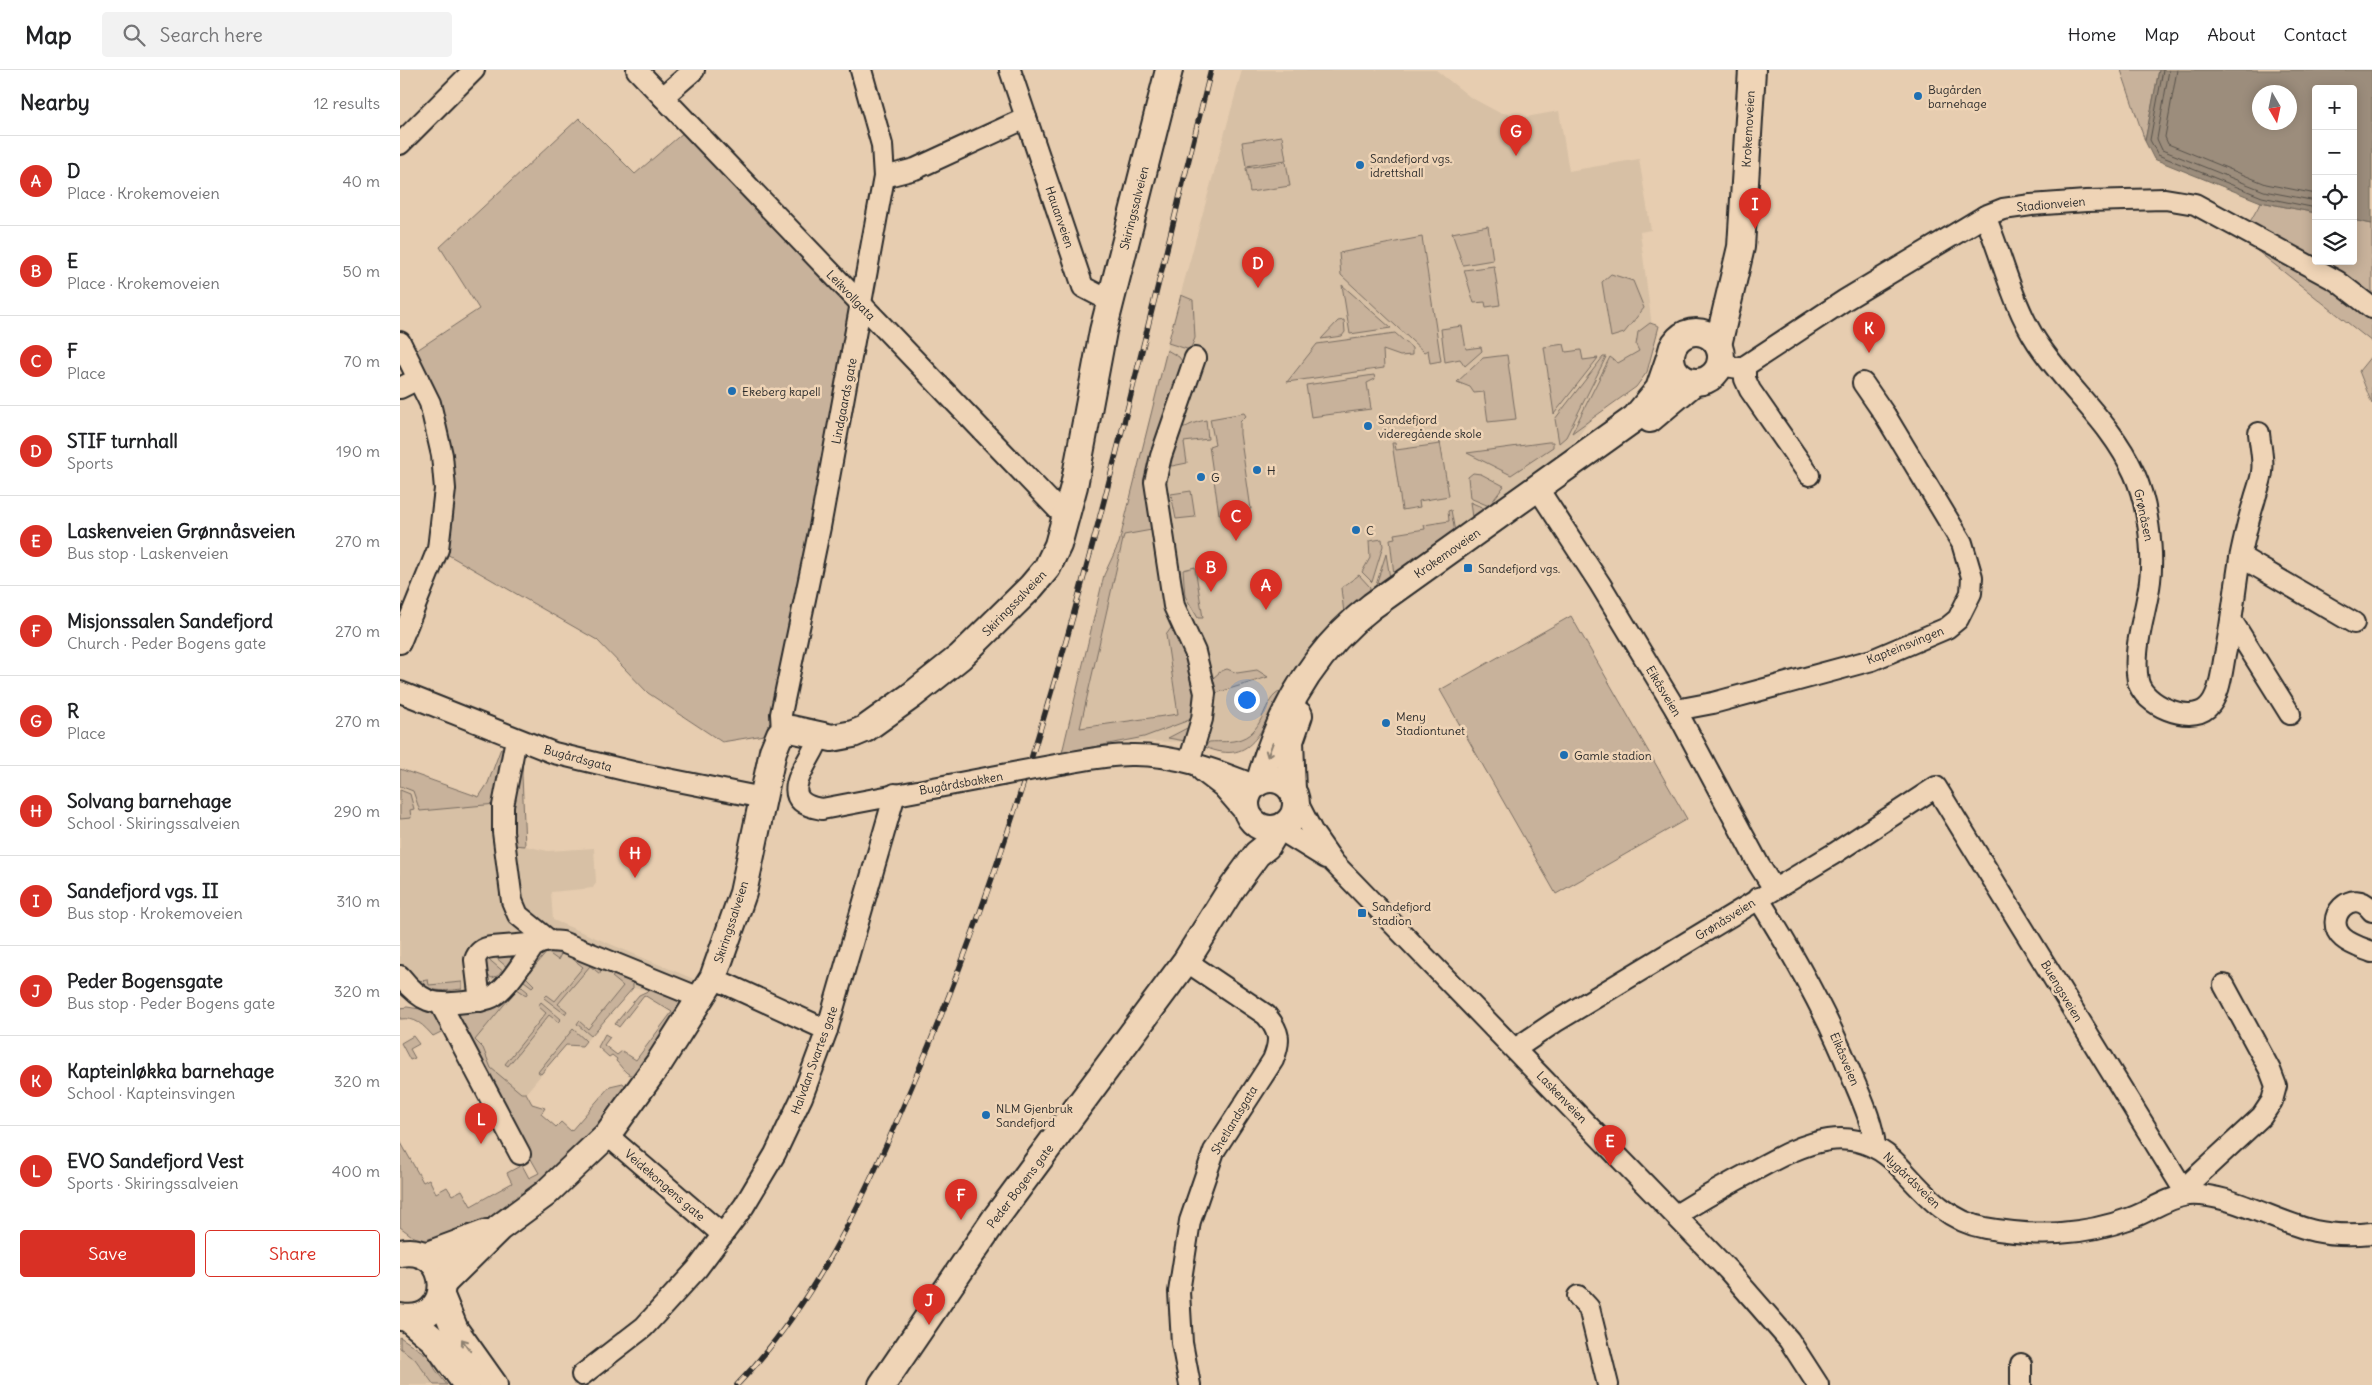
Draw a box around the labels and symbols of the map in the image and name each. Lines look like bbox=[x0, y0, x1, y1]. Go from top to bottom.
place label: Bugården barnehage bbox=[1928, 82, 1987, 111]
north arrow bbox=[2252, 85, 2297, 130]
street label: Krokemoveien bbox=[1738, 90, 1758, 168]
marker: Bugården barnehage bbox=[1912, 90, 1924, 102]
pin: G bbox=[1500, 115, 1532, 156]
place label: Sandefjord vgs. idrettshall bbox=[1370, 151, 1452, 180]
marker: Sandefjord vgs. idrettshall bbox=[1354, 159, 1366, 171]
street label: Skiringssalveien bbox=[1116, 165, 1152, 251]
street label: Hauanveien bbox=[1042, 184, 1078, 250]
pin: I bbox=[1739, 188, 1771, 229]
street label: Stadionveien bbox=[2016, 194, 2086, 214]
pin: D bbox=[1242, 247, 1274, 288]
street label: Leikvollgata bbox=[823, 267, 879, 323]
pin: K bbox=[1853, 312, 1885, 353]
street label: Lindgaards gate bbox=[828, 357, 860, 445]
place label: Ekeberg kapell bbox=[742, 384, 821, 399]
marker: Ekeberg kapell bbox=[726, 385, 738, 397]
place label: Sandefjord videregående skole bbox=[1378, 412, 1482, 441]
marker: Sandefjord videregående skole bbox=[1362, 420, 1374, 432]
place label: H bbox=[1267, 463, 1276, 478]
marker: H bbox=[1251, 464, 1263, 476]
place label: G bbox=[1211, 470, 1220, 485]
marker: G bbox=[1195, 471, 1207, 483]
street label: Grønåsen bbox=[2131, 488, 2157, 542]
pin: C bbox=[1220, 500, 1252, 541]
place label: C bbox=[1366, 523, 1374, 538]
marker: C bbox=[1350, 524, 1362, 536]
street label: Krokemoveien bbox=[1411, 525, 1483, 581]
pin: B bbox=[1195, 551, 1227, 592]
place label: Sandefjord vgs. bbox=[1478, 561, 1560, 576]
marker: Sandefjord vgs. bbox=[1462, 562, 1474, 574]
street label: Skiringssalveien bbox=[979, 567, 1049, 639]
pin: A bbox=[1250, 569, 1282, 610]
street label: Kapteinsvingen bbox=[1864, 623, 1946, 667]
street label: Eikåsveien bbox=[1643, 663, 1685, 719]
your location bbox=[1234, 687, 1260, 713]
place label: Meny Stadiontunet bbox=[1396, 709, 1465, 738]
marker: Meny Stadiontunet bbox=[1380, 717, 1392, 729]
street label: Bugårdsgata bbox=[542, 742, 614, 774]
one-way arrow bbox=[1265, 742, 1274, 757]
place label: Gamle stadion bbox=[1574, 748, 1652, 763]
marker: Gamle stadion bbox=[1558, 749, 1570, 761]
street label: Bugårdsbakken bbox=[918, 768, 1004, 798]
pin: H bbox=[619, 837, 651, 878]
street label: Skiringssalveien bbox=[711, 879, 751, 965]
street label: Grønåsveien bbox=[1692, 895, 1758, 943]
place label: Sandefjord stadion bbox=[1372, 899, 1431, 928]
marker: Sandefjord stadion bbox=[1356, 907, 1368, 919]
street label: Buengsveien bbox=[2038, 958, 2086, 1024]
street label: Halvdan Svartes gate bbox=[787, 1004, 841, 1116]
street label: Eikåsveien bbox=[1827, 1030, 1863, 1088]
street label: Laskenveien bbox=[1534, 1068, 1591, 1126]
street label: Shetlandsgata bbox=[1208, 1083, 1260, 1157]
place label: NLM Gjenbruk Sandefjord bbox=[996, 1101, 1073, 1130]
pin: L bbox=[465, 1103, 497, 1144]
marker: NLM Gjenbruk Sandefjord bbox=[980, 1109, 992, 1121]
pin: E bbox=[1594, 1125, 1626, 1166]
street label: Peder Bogens gate bbox=[983, 1141, 1057, 1231]
street label: Veidekongens gate bbox=[622, 1146, 708, 1224]
street label: Nygårdsveien bbox=[1880, 1149, 1944, 1211]
pin: F bbox=[945, 1179, 977, 1220]
pin: J bbox=[913, 1284, 945, 1325]
one-way arrow bbox=[461, 1338, 471, 1352]

